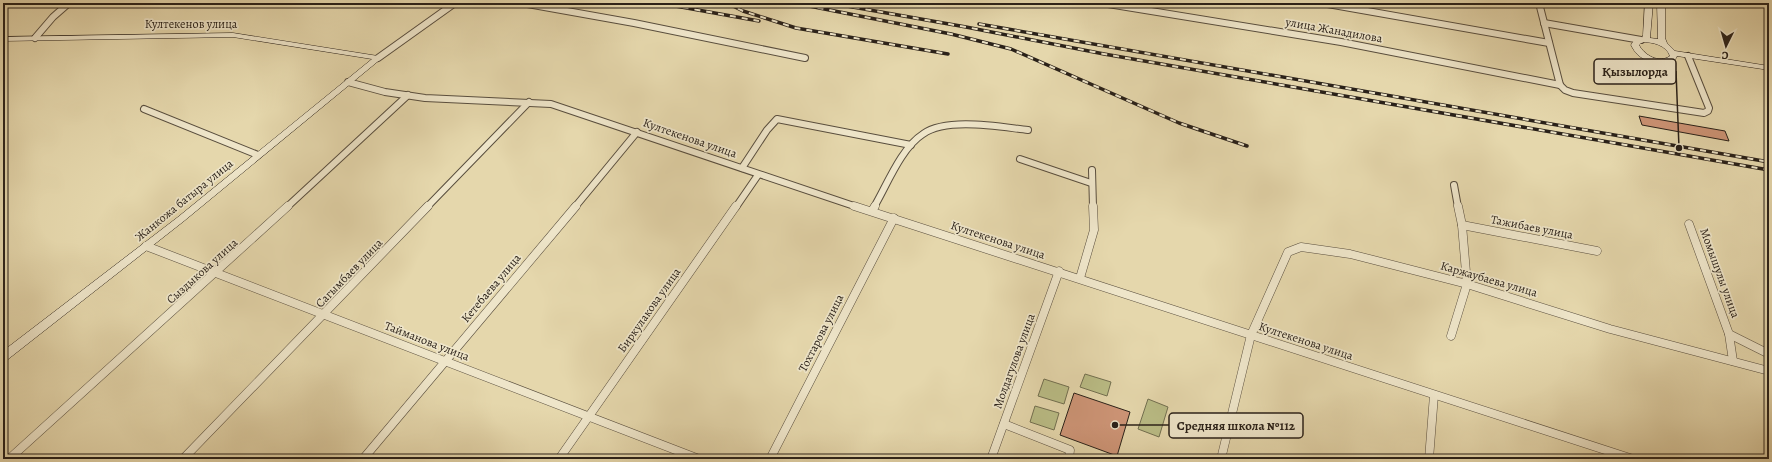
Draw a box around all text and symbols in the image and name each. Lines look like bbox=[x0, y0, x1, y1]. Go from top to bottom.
street label: улица Жанадилова bbox=[1283, 13, 1384, 46]
street label: Култекенов улица bbox=[145, 16, 238, 32]
north arrow bbox=[1706, 26, 1746, 66]
text: С bbox=[1721, 48, 1729, 63]
callout: Қызылорда bbox=[1594, 59, 1676, 84]
text: Қызылорда bbox=[1602, 63, 1669, 80]
street label: Култекенова улица bbox=[641, 114, 739, 162]
street label: Жанкожа батыра улица bbox=[132, 155, 237, 245]
street label: Тажибаев улица bbox=[1489, 211, 1575, 243]
street label: Култекенова улица bbox=[949, 217, 1048, 263]
street label: Момышулы улица bbox=[1696, 226, 1744, 320]
street label: Сыздыкова улица bbox=[163, 234, 241, 307]
street label: Сагымбаев улица bbox=[312, 235, 386, 311]
street label: Кетебаева улица bbox=[458, 250, 525, 326]
street label: Каржаубаева улица bbox=[1439, 257, 1540, 301]
street label: Биркулакова улица bbox=[614, 264, 684, 356]
street label: Тохтарова улица bbox=[795, 291, 848, 375]
street label: Молдагулова улица bbox=[989, 311, 1039, 411]
street label: Тайманова улица bbox=[382, 318, 472, 365]
street label: Култекенова улица bbox=[1257, 318, 1356, 364]
callout: Средняя школа №112 bbox=[1169, 413, 1303, 438]
text: Средняя школа №112 bbox=[1177, 417, 1296, 434]

